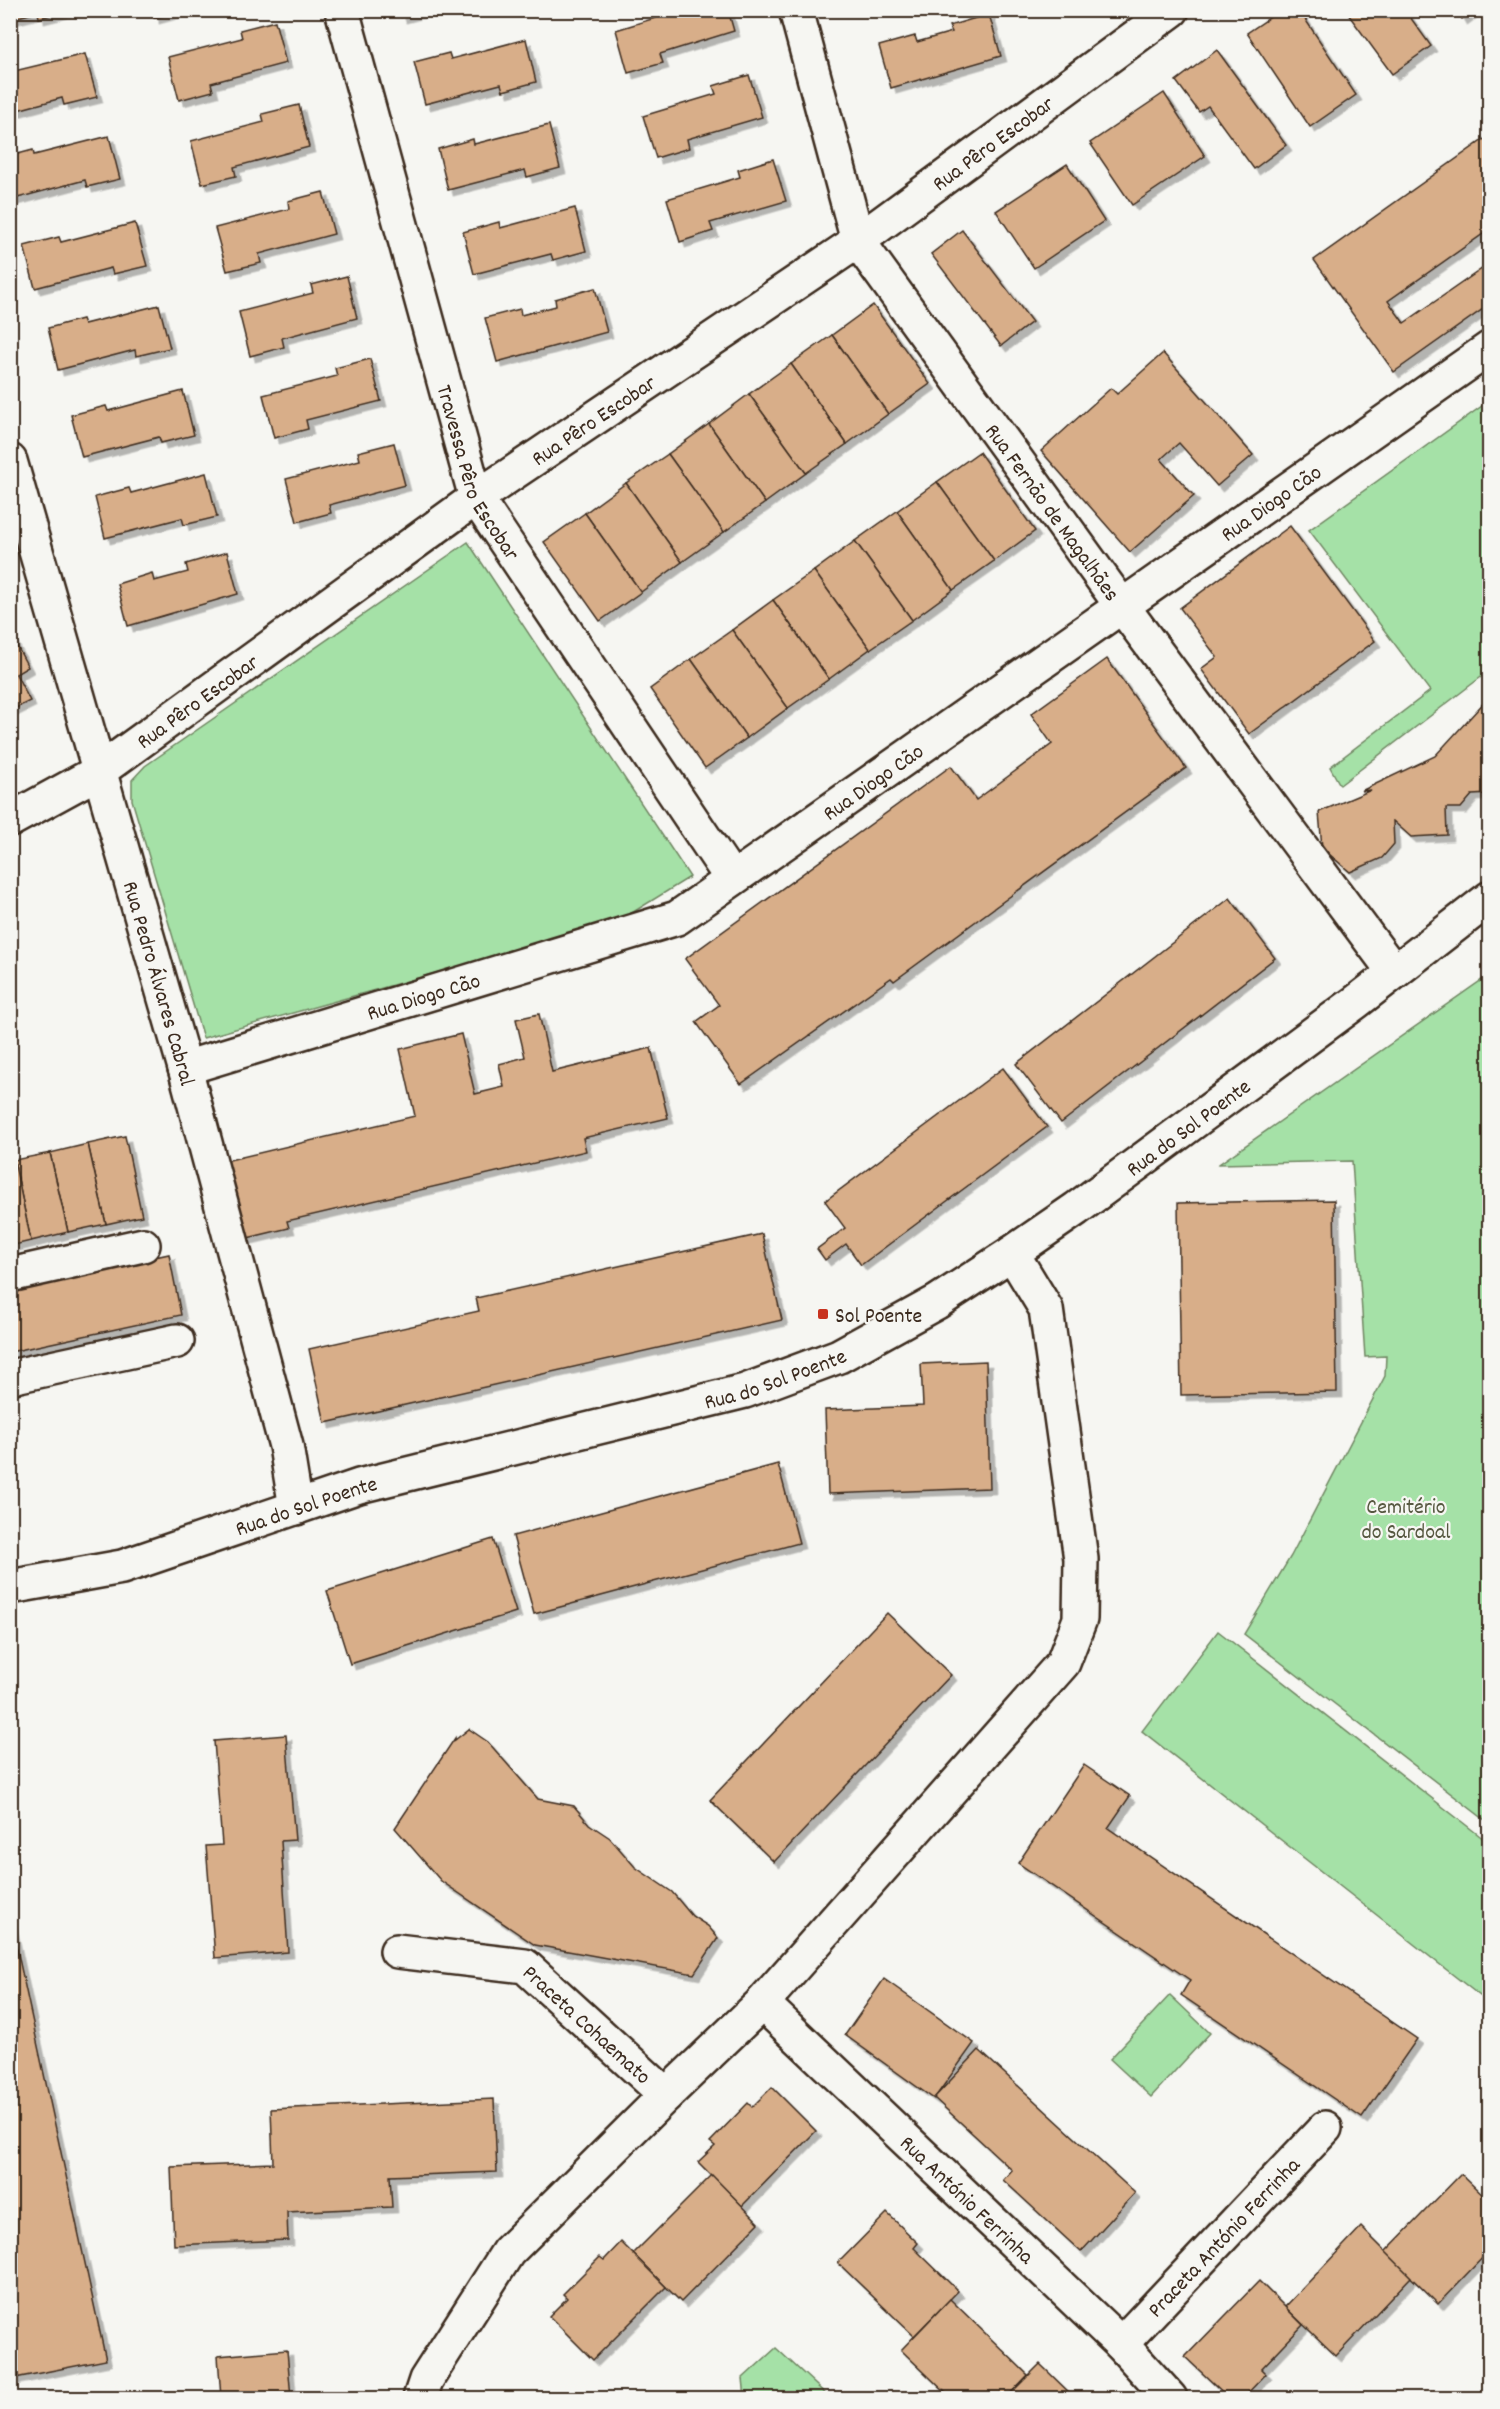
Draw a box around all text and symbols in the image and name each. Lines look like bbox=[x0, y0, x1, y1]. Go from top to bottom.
street label: Rua Pêro Escobar bbox=[927, 90, 1062, 200]
street label: Rua Pêro Escobar bbox=[526, 369, 664, 475]
street label: Travessa Pêro Escobar bbox=[427, 382, 526, 568]
street label: Rua Fernão de Magalhães bbox=[976, 418, 1126, 609]
street label: Rua Diogo Cão bbox=[1216, 459, 1329, 551]
street label: Rua Pêro Escobar bbox=[131, 648, 267, 758]
street label: Rua Diogo Cão bbox=[818, 738, 931, 830]
street label: Rua Pedro Álvares Cabral bbox=[113, 878, 201, 1089]
street label: Rua Diogo Cão bbox=[364, 967, 485, 1031]
street label: Rua do Sol Poente bbox=[1121, 1073, 1258, 1186]
place label: Sol Poente bbox=[835, 1302, 922, 1333]
marker: Sol Poente bbox=[816, 1307, 830, 1321]
street label: Rua do Sol Poente bbox=[702, 1343, 853, 1419]
street label: Rua do Sol Poente bbox=[232, 1470, 381, 1546]
park label: Cemitério do Sardoal bbox=[1362, 1493, 1451, 1549]
street label: Praceta Cohaemato bbox=[514, 1959, 657, 2093]
street label: Rua António Ferrinha bbox=[891, 2130, 1040, 2273]
street label: Praceta António Ferrinha bbox=[1142, 2151, 1309, 2326]

